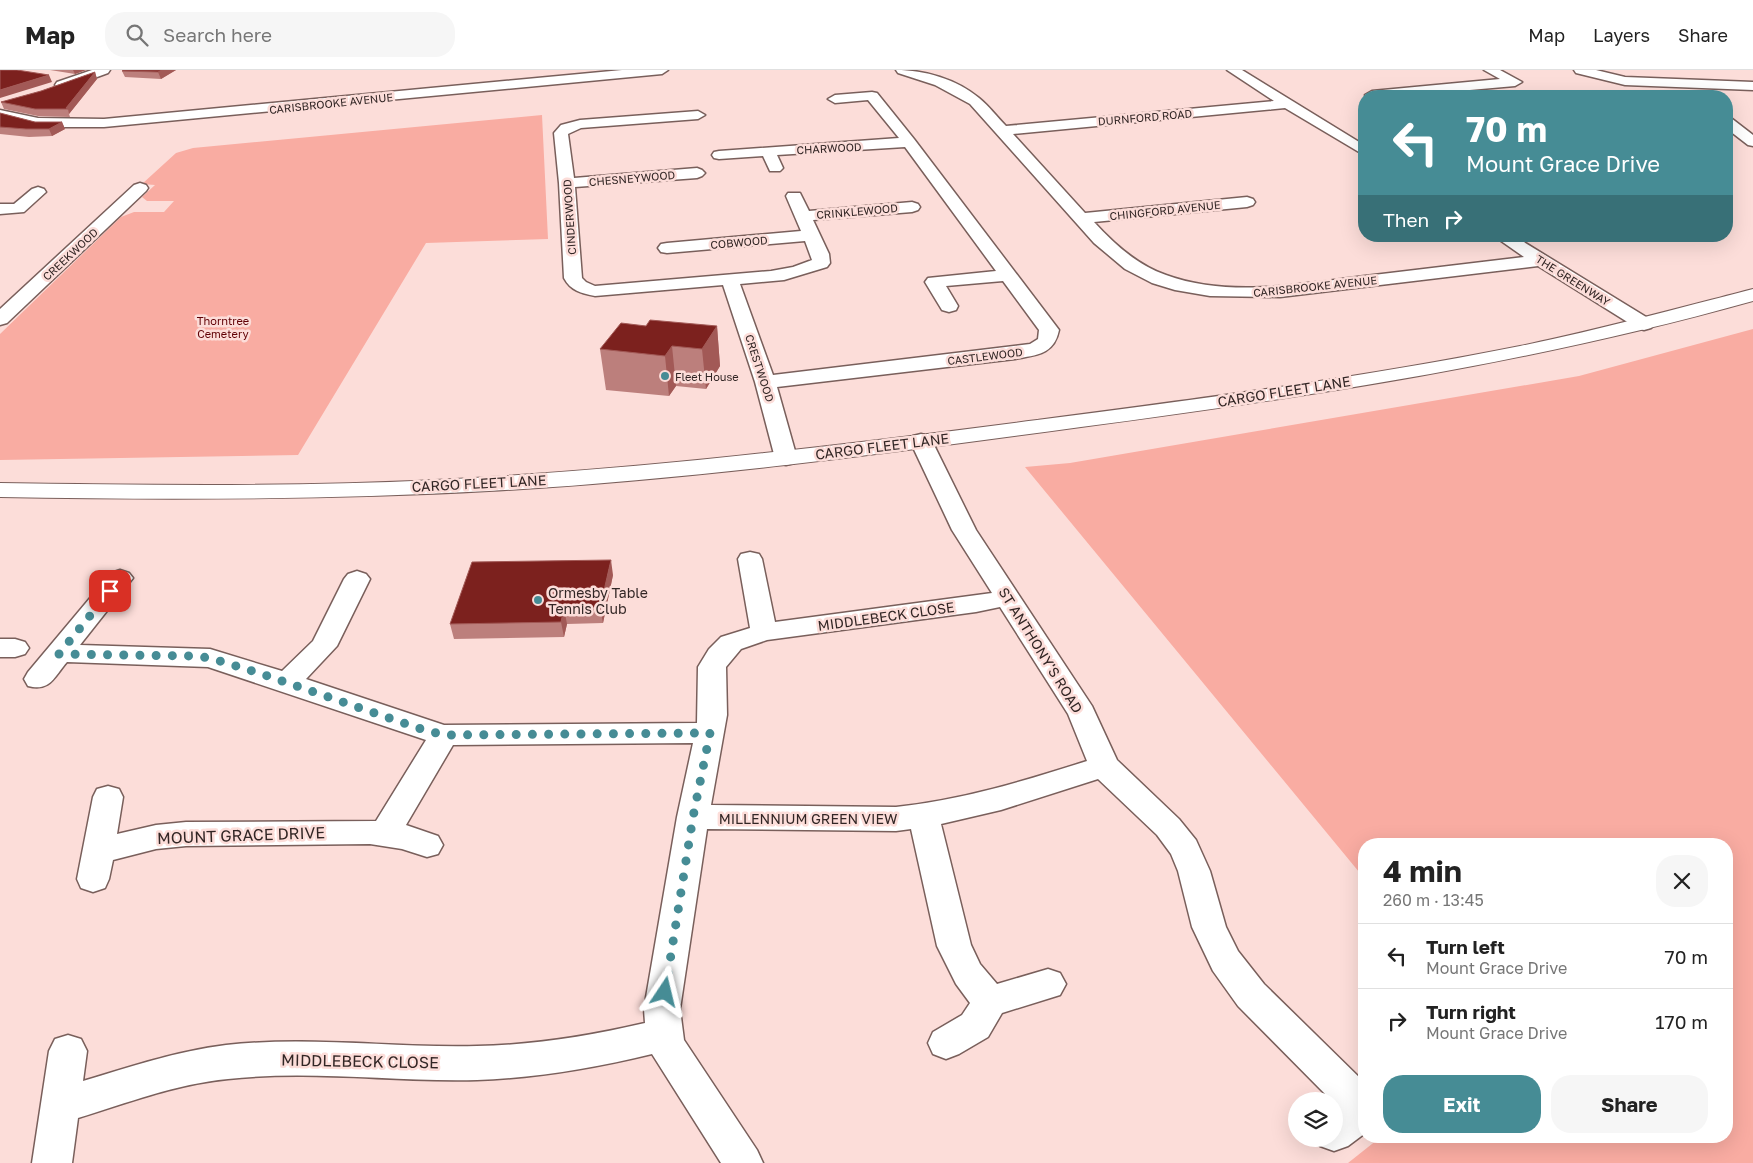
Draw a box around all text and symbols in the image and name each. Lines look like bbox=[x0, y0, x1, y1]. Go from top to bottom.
search box bbox=[105, 12, 455, 57]
text: Map bbox=[25, 20, 75, 49]
icon: search bbox=[123, 21, 151, 49]
text: Search here bbox=[163, 23, 272, 46]
text: Map bbox=[1528, 24, 1565, 46]
text: Layers bbox=[1593, 24, 1650, 46]
text: Share bbox=[1678, 24, 1728, 46]
street label: CARISBROOKE AVENUE bbox=[268, 90, 394, 116]
street label: DURNFORD ROAD bbox=[1097, 106, 1193, 128]
text: 70 m bbox=[1466, 108, 1547, 150]
icon: left bbox=[1383, 110, 1448, 175]
street label: CHARWOOD bbox=[796, 140, 862, 156]
text: Mount Grace Drive bbox=[1466, 150, 1660, 177]
street label: CHESNEYWOOD bbox=[588, 168, 676, 188]
street label: CINDERWOOD bbox=[560, 179, 578, 255]
street label: CHINGFORD AVENUE bbox=[1109, 198, 1221, 222]
street label: CRINKLEWOOD bbox=[816, 201, 899, 221]
icon: right bbox=[1439, 205, 1467, 233]
text: Then bbox=[1383, 208, 1429, 231]
street label: CREEKWOOD bbox=[40, 225, 100, 283]
street label: COBWOOD bbox=[710, 233, 768, 251]
street label: THE GREENWAY bbox=[1534, 252, 1612, 308]
street label: CARISBROOKE AVENUE bbox=[1252, 273, 1378, 299]
park label: Thorntree Cemetery bbox=[197, 314, 249, 340]
street label: CRESTWOOD bbox=[743, 333, 777, 404]
street label: CASTLEWOOD bbox=[947, 345, 1024, 367]
marker: Fleet House bbox=[659, 370, 671, 382]
place label: Fleet House bbox=[675, 370, 739, 383]
street label: CARGO FLEET LANE bbox=[1216, 372, 1352, 410]
street label: CARGO FLEET LANE bbox=[814, 429, 950, 463]
street label: CARGO FLEET LANE bbox=[411, 471, 547, 495]
pin bbox=[89, 570, 131, 612]
icon: arrive bbox=[96, 577, 124, 605]
place label: Ormesby Table Tennis Club bbox=[548, 584, 648, 617]
street label: ST ANTHONY'S ROAD bbox=[995, 584, 1087, 716]
marker: Ormesby Table Tennis Club bbox=[532, 594, 544, 606]
street label: MIDDLEBECK CLOSE bbox=[817, 598, 955, 634]
street label: MILLENNIUM GREEN VIEW bbox=[719, 810, 898, 827]
street label: MOUNT GRACE DRIVE bbox=[157, 822, 325, 848]
text: 4 min bbox=[1383, 853, 1462, 889]
button: close bbox=[1656, 855, 1708, 907]
text: 260 m · 13:45 bbox=[1383, 890, 1484, 910]
text: Turn left bbox=[1426, 935, 1505, 958]
icon: left bbox=[1383, 942, 1411, 970]
text: 70 m bbox=[1665, 945, 1708, 968]
text: Mount Grace Drive bbox=[1426, 958, 1567, 978]
position arrow bbox=[638, 965, 690, 1017]
text: Turn right bbox=[1426, 1000, 1516, 1023]
icon: right bbox=[1383, 1007, 1411, 1035]
text: 170 m bbox=[1655, 1010, 1708, 1033]
text: Mount Grace Drive bbox=[1426, 1023, 1567, 1043]
street label: MIDDLEBECK CLOSE bbox=[281, 1050, 439, 1072]
button: Exit bbox=[1383, 1075, 1541, 1133]
button: Share bbox=[1551, 1075, 1708, 1133]
map controls bbox=[1288, 1092, 1343, 1147]
button: layers bbox=[1288, 1092, 1343, 1147]

